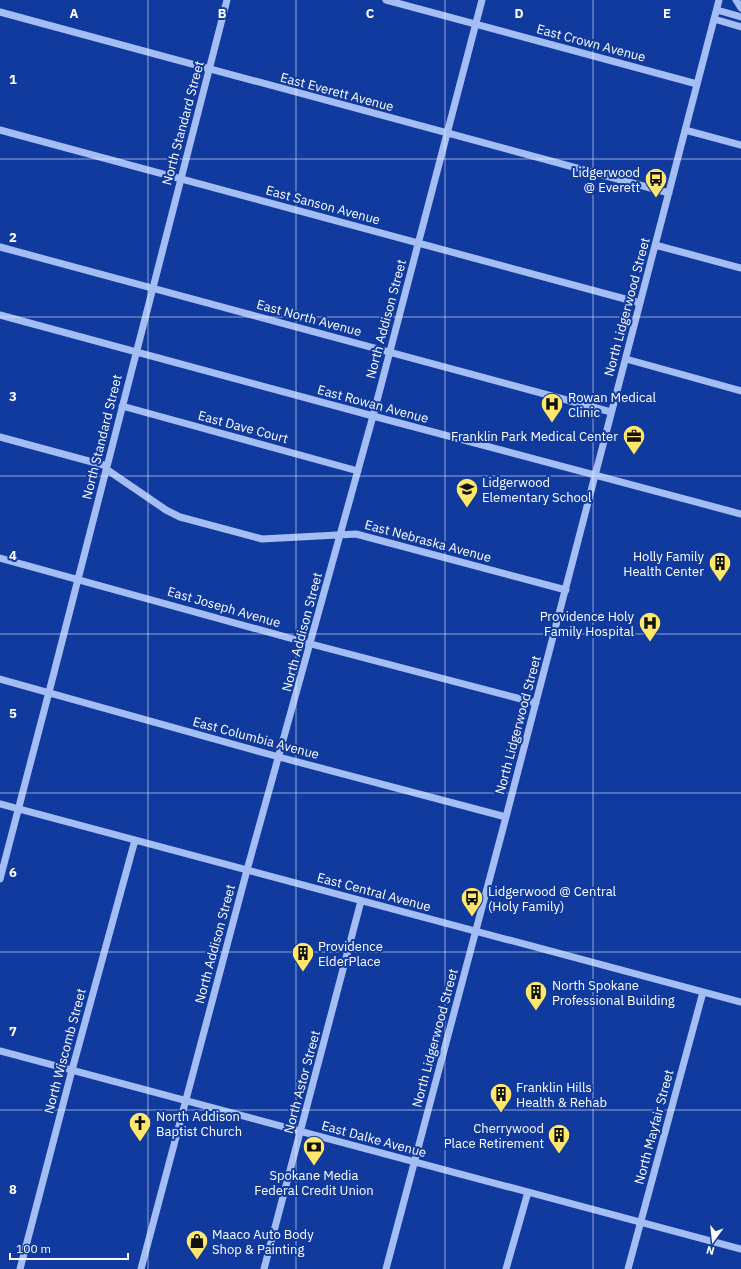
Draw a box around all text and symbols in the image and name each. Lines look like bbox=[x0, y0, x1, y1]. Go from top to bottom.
text: A bbox=[70, 5, 79, 22]
text: B bbox=[218, 5, 227, 22]
text: C bbox=[366, 5, 375, 22]
text: D bbox=[514, 5, 524, 22]
text: E bbox=[663, 5, 671, 22]
street label: East Crown Avenue bbox=[535, 20, 647, 66]
street label: North Standard Street bbox=[158, 59, 208, 187]
street label: East Everett Avenue bbox=[278, 69, 396, 115]
text: 1 bbox=[9, 71, 17, 88]
place label: Lidgerwood @ Everett bbox=[572, 164, 640, 196]
bus stop icon: Lidgerwood @ Everett bbox=[643, 166, 669, 199]
street label: East Sanson Avenue bbox=[264, 182, 382, 228]
text: 2 bbox=[9, 229, 17, 246]
street label: North Lidgerwood Street bbox=[600, 236, 654, 378]
street label: North Addison Street bbox=[362, 258, 410, 380]
street label: East North Avenue bbox=[255, 296, 363, 340]
street label: North Standard Street bbox=[78, 373, 126, 501]
street label: East Rowan Avenue bbox=[316, 381, 430, 427]
text: 3 bbox=[9, 388, 17, 405]
place label: Rowan Medical Clinic bbox=[568, 389, 657, 421]
hospital icon: Rowan Medical Clinic bbox=[539, 391, 565, 424]
street label: East Dave Court bbox=[196, 407, 290, 447]
office icon: Franklin Park Medical Center bbox=[621, 423, 647, 456]
place label: Franklin Park Medical Center bbox=[451, 428, 618, 445]
place label: Lidgerwood Elementary School bbox=[482, 474, 592, 506]
school or university icon: Lidgerwood Elementary School bbox=[454, 476, 480, 509]
street label: East Nebraska Avenue bbox=[363, 516, 493, 566]
text: 4 bbox=[9, 547, 17, 564]
place label: Holly Family Health Center bbox=[623, 548, 705, 580]
building icon: Holly Family Health Center bbox=[707, 550, 733, 583]
street label: North Addison Street bbox=[278, 571, 326, 693]
street label: East Joseph Avenue bbox=[165, 583, 283, 631]
place label: Providence Holy Family Hospital bbox=[540, 608, 635, 640]
hospital icon: Providence Holy Family Hospital bbox=[637, 610, 663, 643]
street label: North Lidgerwood Street bbox=[491, 654, 545, 796]
text: 5 bbox=[9, 705, 17, 722]
street label: East Columbia Avenue bbox=[191, 713, 321, 763]
text: 6 bbox=[9, 864, 17, 881]
street label: East Central Avenue bbox=[315, 869, 433, 915]
street label: North Addison Street bbox=[191, 883, 239, 1005]
place label: Lidgerwood @ Central (Holy Family) bbox=[488, 883, 617, 915]
bus stop icon: Lidgerwood @ Central (Holy Family) bbox=[459, 885, 485, 918]
place label: Providence ElderPlace bbox=[318, 938, 383, 970]
building icon: Providence ElderPlace bbox=[290, 940, 316, 973]
street label: North Lidgerwood Street bbox=[408, 967, 462, 1109]
place label: North Spokane Professional Building bbox=[552, 977, 675, 1009]
building icon: North Spokane Professional Building bbox=[523, 979, 549, 1012]
street label: North Wiscomb Street bbox=[40, 987, 90, 1115]
text: 7 bbox=[9, 1023, 17, 1040]
street label: North Astor Street bbox=[280, 1029, 324, 1135]
street label: North Mayfair Street bbox=[630, 1068, 678, 1186]
place label: Franklin Hills Health & Rehab bbox=[516, 1079, 607, 1111]
building icon: Franklin Hills Health & Rehab bbox=[488, 1081, 514, 1114]
place label: North Addison Baptist Church bbox=[156, 1108, 242, 1140]
church icon: North Addison Baptist Church bbox=[127, 1110, 153, 1143]
street label: East Dalke Avenue bbox=[320, 1117, 428, 1161]
place label: Cherrywood Place Retirement bbox=[444, 1120, 544, 1152]
building icon: Cherrywood Place Retirement bbox=[546, 1122, 572, 1155]
bank icon: Spokane Media Federal Credit Union bbox=[301, 1134, 327, 1167]
place label: Spokane Media Federal Credit Union bbox=[254, 1167, 374, 1199]
text: 8 bbox=[9, 1181, 17, 1198]
north arrow bbox=[693, 1221, 733, 1261]
place label: Maaco Auto Body Shop & Painting bbox=[212, 1226, 314, 1258]
shop icon: Maaco Auto Body Shop & Painting bbox=[184, 1228, 210, 1261]
scale bar bbox=[10, 1235, 128, 1261]
text: 100 m bbox=[16, 1241, 51, 1256]
text: N bbox=[705, 1243, 716, 1258]

